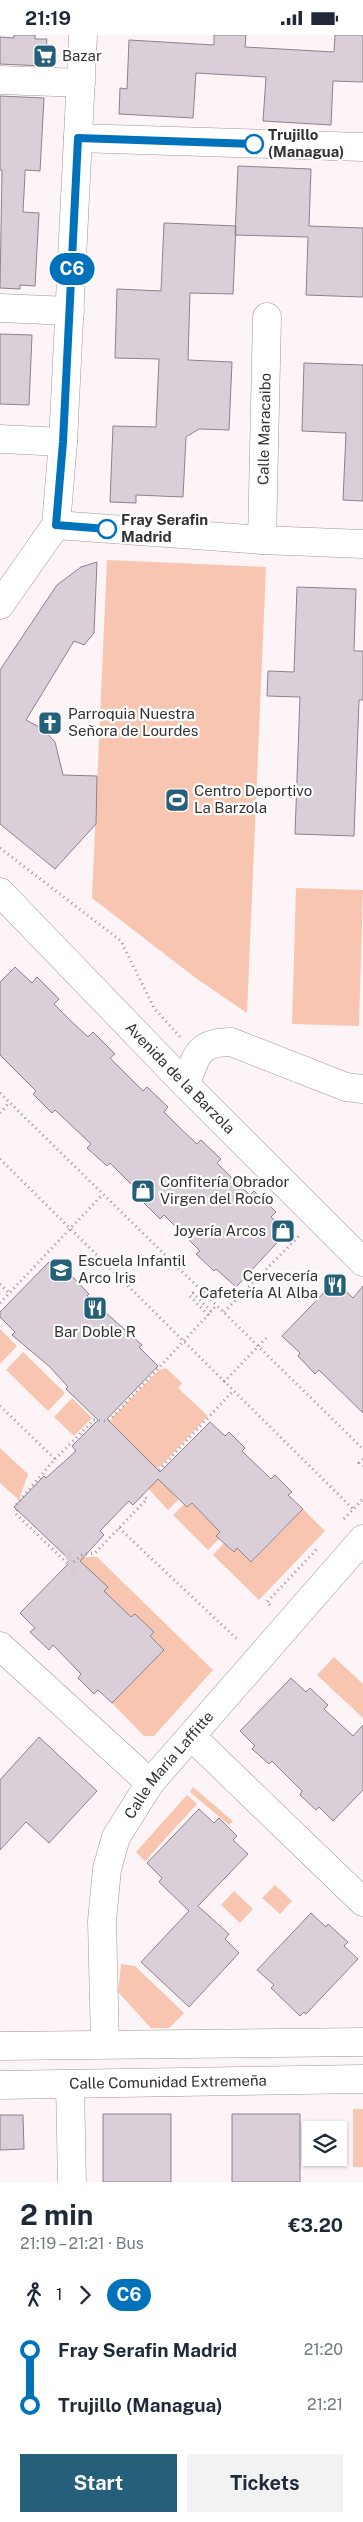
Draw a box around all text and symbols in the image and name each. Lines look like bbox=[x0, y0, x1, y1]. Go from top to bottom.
text: 21:19 bbox=[25, 7, 71, 29]
supermarket icon: Bazar bbox=[32, 43, 58, 69]
place label: Bazar bbox=[62, 47, 102, 64]
place label: Trujillo (Managua) bbox=[268, 126, 344, 160]
marker: Trujillo (Managua) bbox=[244, 134, 264, 154]
line badge: C6 bbox=[50, 253, 94, 285]
text: C6 bbox=[60, 258, 84, 279]
street label: Calle Maracaibo bbox=[254, 373, 274, 485]
place label: Fray Serafin Madrid bbox=[121, 511, 208, 545]
marker: Fray Serafin Madrid bbox=[97, 519, 117, 539]
place label: Parroquia Nuestra Señora de Lourdes bbox=[68, 705, 198, 739]
church icon: Parroquia Nuestra Señora de Lourdes bbox=[37, 710, 63, 736]
place label: Centro Deportivo La Barzola bbox=[194, 782, 312, 816]
sports icon: Centro Deportivo La Barzola bbox=[164, 787, 190, 813]
street label: Avenida de la Barzola bbox=[122, 1019, 239, 1137]
place label: Confitería Obrador Virgen del Rocío bbox=[160, 1173, 290, 1207]
shop icon: Confitería Obrador Virgen del Rocío bbox=[130, 1178, 156, 1204]
shop icon: Joyería Arcos bbox=[270, 1218, 296, 1244]
place label: Joyería Arcos bbox=[173, 1222, 266, 1239]
place label: Escuela Infantil Arco Iris bbox=[78, 1252, 186, 1286]
school or university icon: Escuela Infantil Arco Iris bbox=[48, 1257, 74, 1283]
place label: Cervecería Cafetería Al Alba bbox=[199, 1267, 318, 1301]
restaurant icon: Cervecería Cafetería Al Alba bbox=[322, 1272, 348, 1298]
restaurant icon: Bar Doble R bbox=[82, 1295, 108, 1321]
place label: Bar Doble R bbox=[54, 1323, 136, 1340]
street label: Calle María Laffitte bbox=[121, 1708, 217, 1822]
street label: Calle Comunidad Extremeña bbox=[69, 2072, 267, 2092]
map controls bbox=[302, 2121, 347, 2166]
button: layers bbox=[302, 2121, 347, 2166]
text: 2 min bbox=[20, 2198, 93, 2231]
text: €3.20 bbox=[288, 2214, 343, 2236]
text: 21:19 – 21:21 · Bus bbox=[20, 2234, 144, 2253]
icon: walk bbox=[20, 2281, 48, 2309]
icon: forward bbox=[71, 2281, 99, 2309]
text: C6 bbox=[117, 2284, 141, 2305]
text: 1 bbox=[56, 2285, 63, 2304]
text: Fray Serafin Madrid bbox=[58, 2339, 237, 2361]
text: 21:20 bbox=[304, 2340, 343, 2359]
text: Trujillo (Managua) bbox=[58, 2394, 223, 2416]
text: 21:21 bbox=[307, 2395, 343, 2414]
button: Start bbox=[20, 2454, 177, 2512]
button: Tickets bbox=[187, 2454, 343, 2512]

